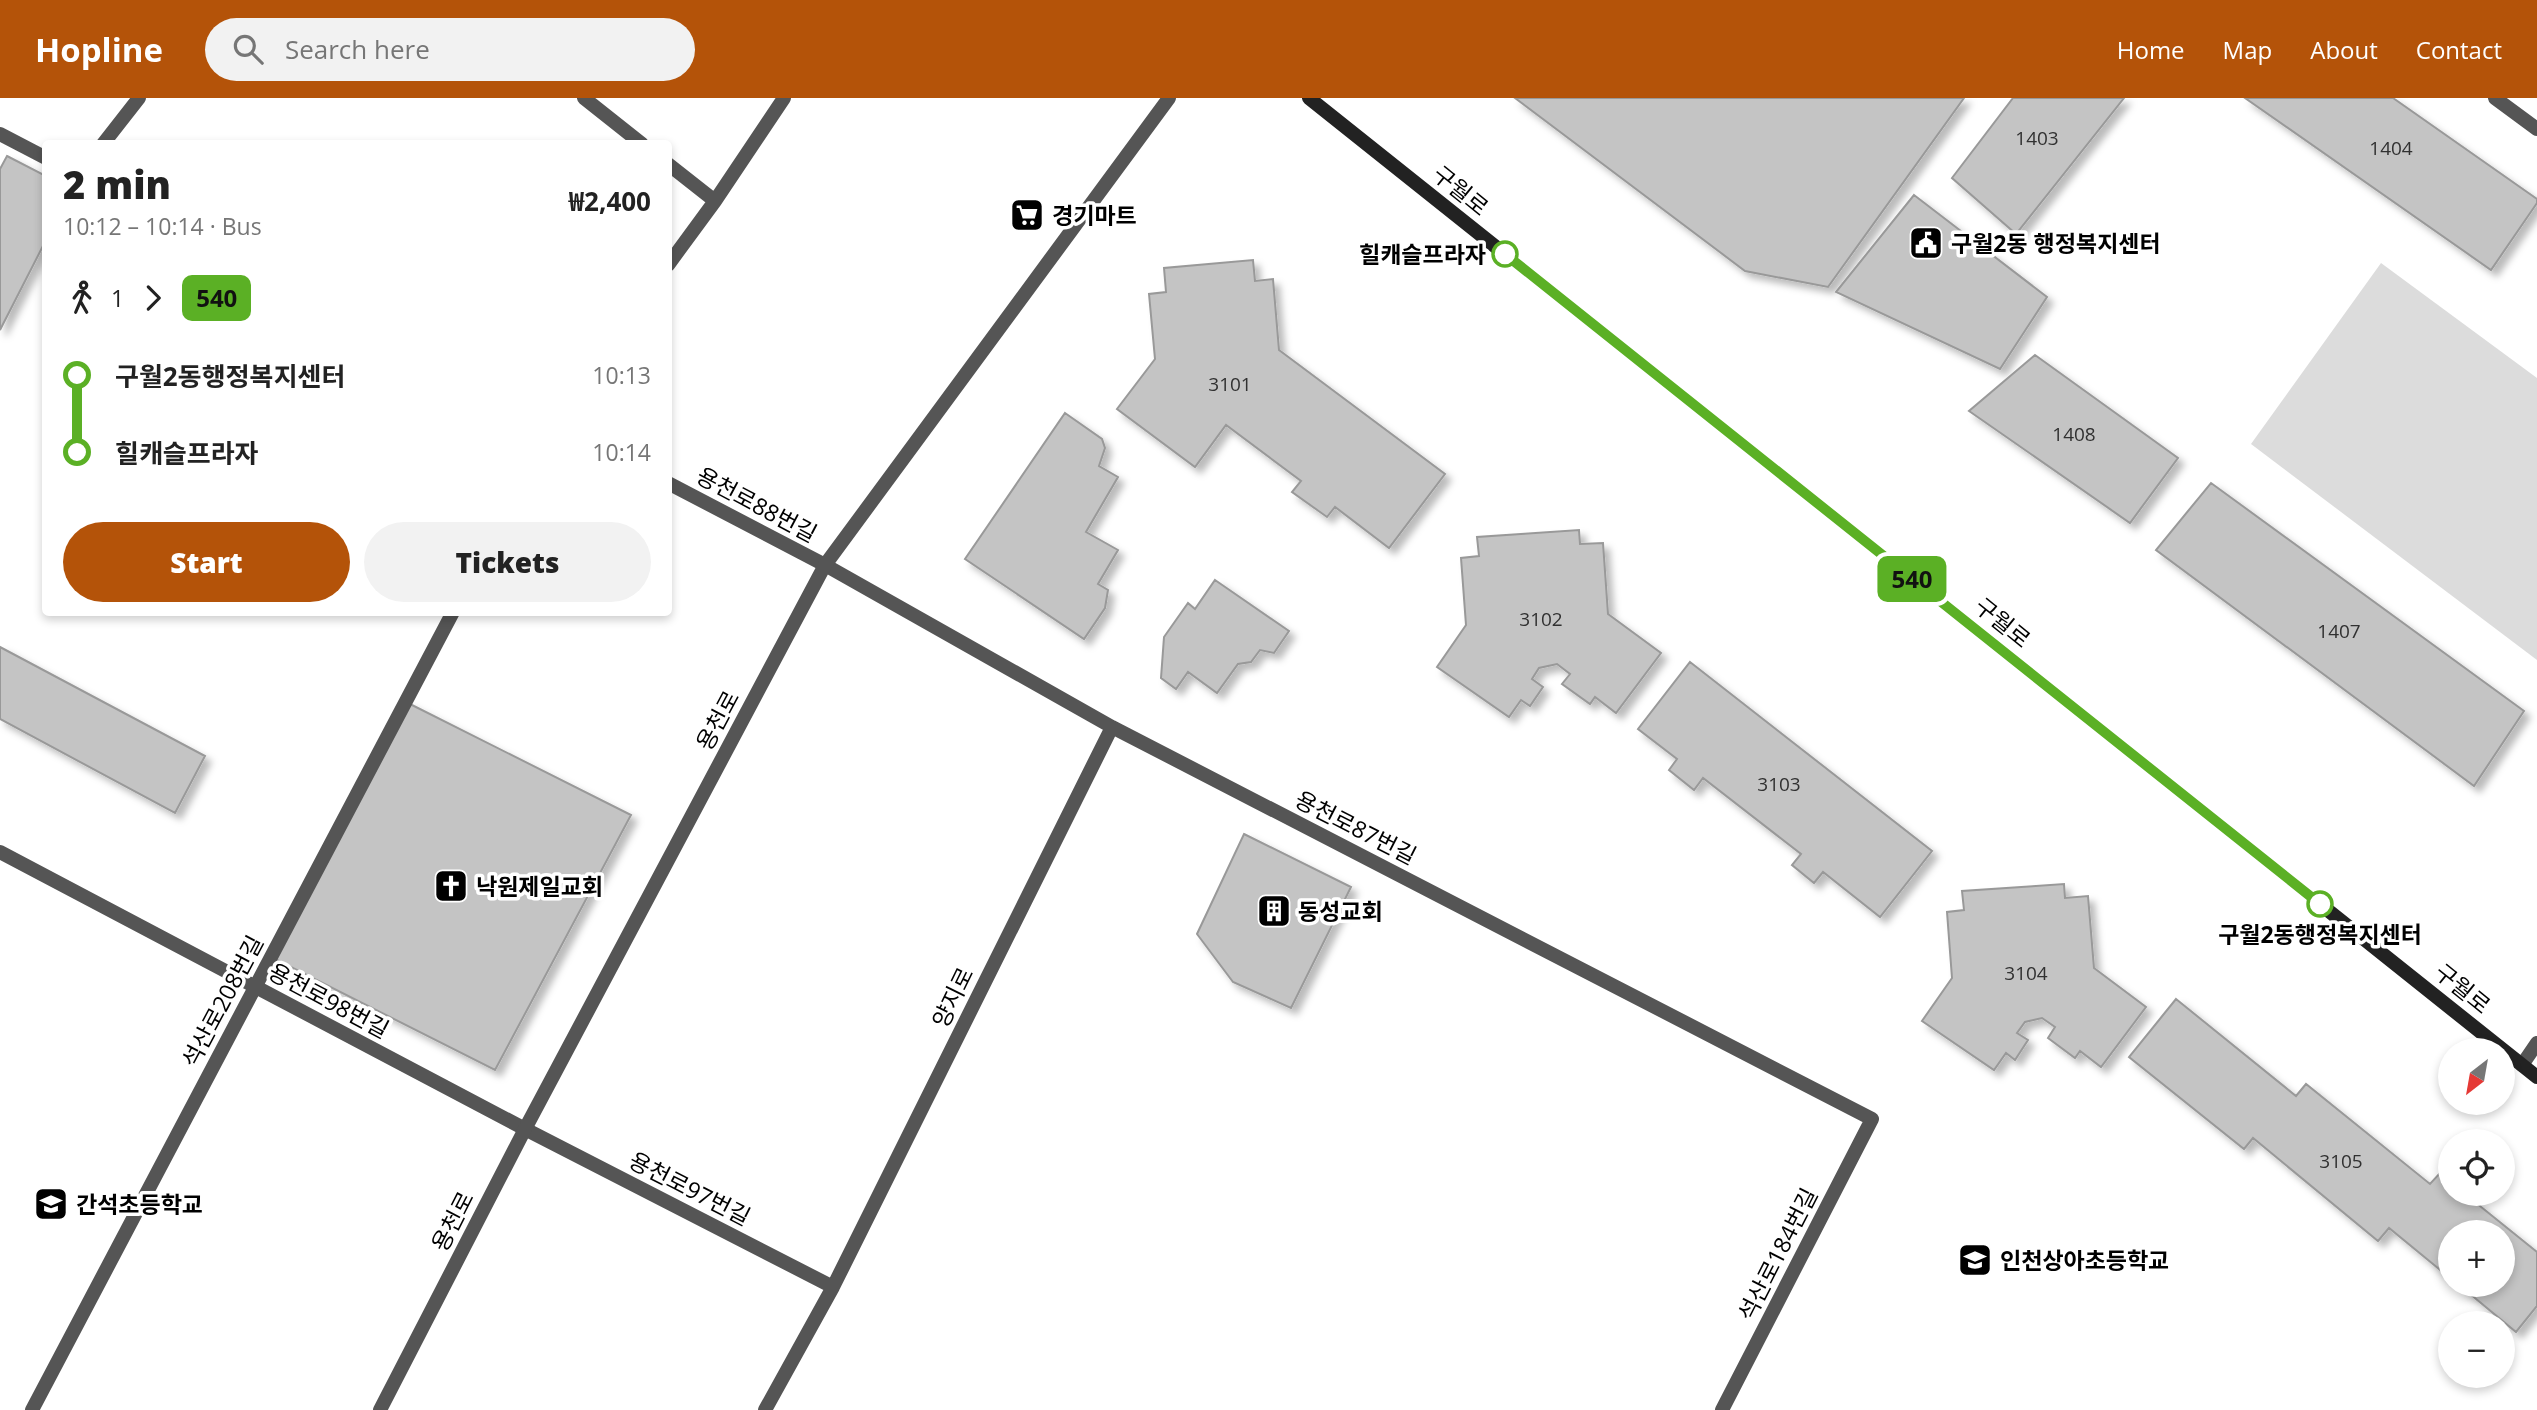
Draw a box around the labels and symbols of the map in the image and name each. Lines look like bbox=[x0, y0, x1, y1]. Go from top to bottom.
house number: 1403 bbox=[2015, 125, 2059, 151]
house number: 1404 bbox=[2369, 135, 2413, 161]
street label: 구월로 bbox=[1426, 158, 1496, 222]
supermarket icon: 경기마트 bbox=[1008, 196, 1046, 234]
place label: 경기마트 bbox=[1052, 199, 1137, 231]
public building icon: 구월2동 행정복지센터 bbox=[1907, 224, 1945, 262]
place label: 구월2동 행정복지센터 bbox=[1951, 227, 2161, 259]
place label: 힐캐슬프라자 bbox=[1359, 238, 1486, 270]
marker: 힐캐슬프라자 bbox=[1492, 241, 1518, 267]
house number: 3101 bbox=[1208, 371, 1252, 397]
house number: 1408 bbox=[2052, 421, 2096, 447]
street label: 용천로88번길 bbox=[691, 459, 823, 549]
line badge: 540 bbox=[1872, 556, 1952, 602]
street label: 구월로 bbox=[1968, 590, 2038, 654]
house number: 3102 bbox=[1519, 606, 1563, 632]
house number: 1407 bbox=[2317, 618, 2361, 644]
street label: 용천로 bbox=[688, 684, 746, 756]
house number: 3103 bbox=[1757, 771, 1801, 797]
street label: 용천로87번길 bbox=[1290, 783, 1422, 871]
church icon: 낙원제일교회 bbox=[432, 867, 470, 905]
place label: 낙원제일교회 bbox=[476, 870, 603, 902]
marker: 구월2동행정복지센터 bbox=[2307, 891, 2333, 917]
building icon: 동성교회 bbox=[1255, 892, 1293, 930]
place label: 동성교회 bbox=[1298, 895, 1383, 927]
place label: 구월2동행정복지센터 bbox=[2218, 918, 2422, 950]
street label: 석산로208번길 bbox=[174, 929, 270, 1073]
street label: 용천로98번길 bbox=[263, 955, 395, 1045]
street label: 구월로 bbox=[2428, 956, 2498, 1020]
house number: 3104 bbox=[2004, 960, 2048, 986]
street label: 양지로 bbox=[924, 961, 980, 1033]
north arrow bbox=[2438, 1038, 2515, 1115]
street label: 용천로97번길 bbox=[624, 1144, 756, 1232]
house number: 3105 bbox=[2319, 1148, 2363, 1174]
street label: 석산로184번길 bbox=[1730, 1182, 1824, 1326]
school or university icon: 간석초등학교 bbox=[32, 1185, 70, 1223]
street label: 용천로 bbox=[423, 1185, 481, 1257]
place label: 간석초등학교 bbox=[76, 1188, 203, 1220]
school or university icon: 인천상아초등학교 bbox=[1956, 1241, 1994, 1279]
place label: 인천상아초등학교 bbox=[2000, 1244, 2169, 1276]

